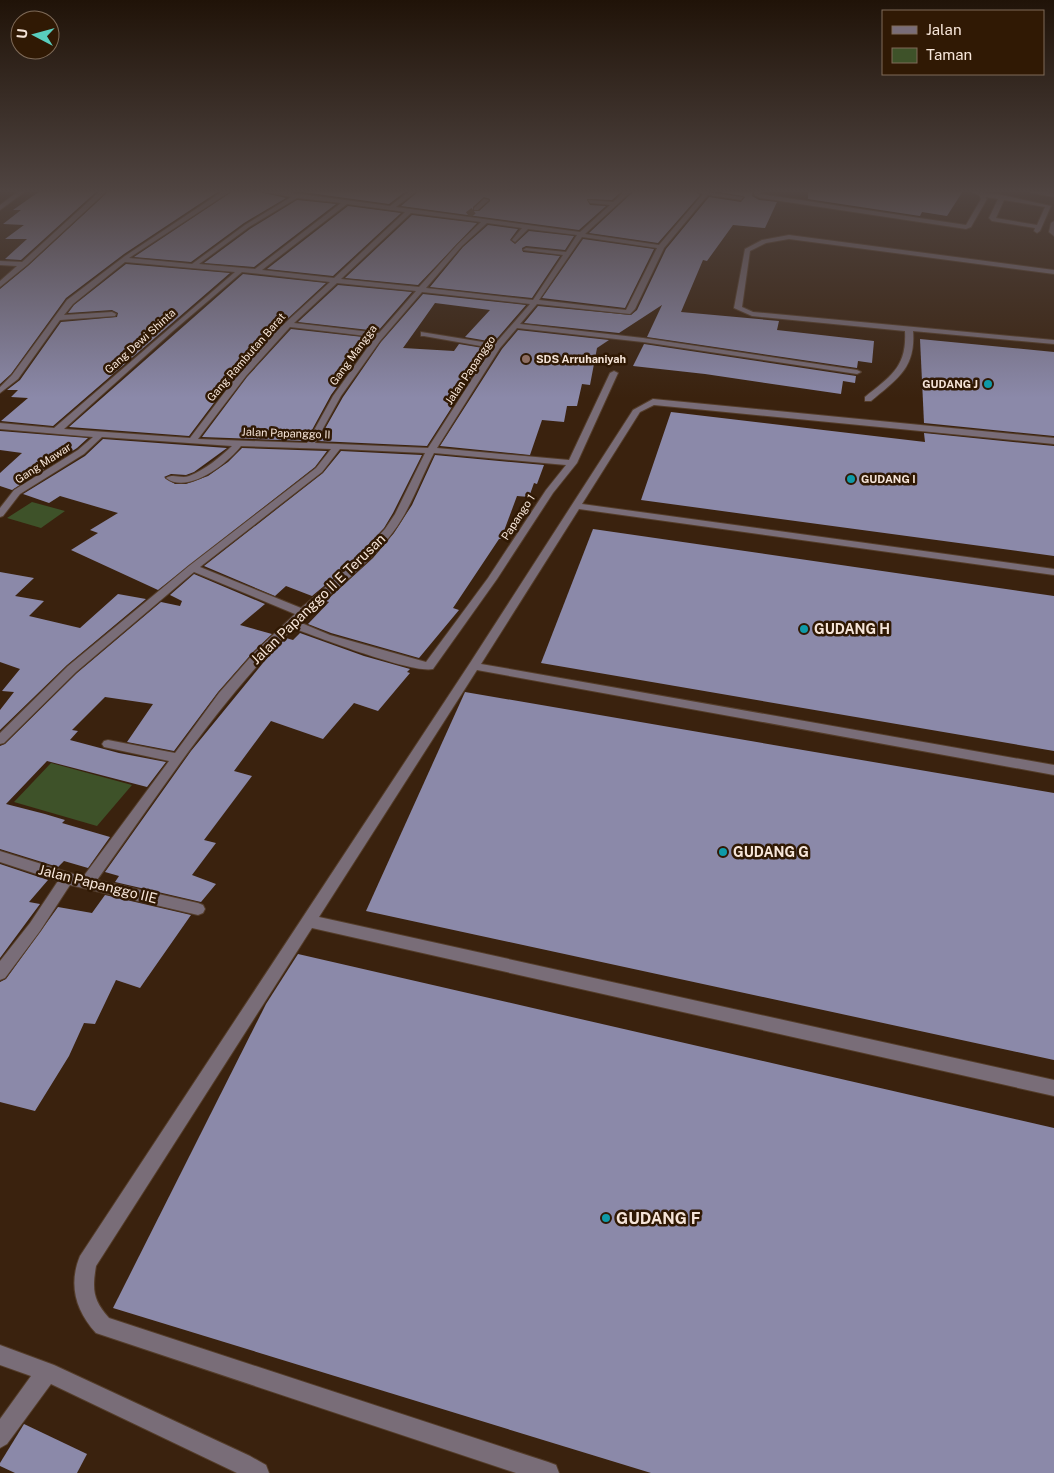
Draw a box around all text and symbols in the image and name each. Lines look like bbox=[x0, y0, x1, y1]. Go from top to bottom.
north arrow bbox=[10, 10, 60, 60]
legend bbox=[882, 10, 1044, 75]
text: Jalan bbox=[926, 21, 962, 38]
text: U bbox=[14, 28, 31, 40]
text: Taman bbox=[926, 46, 972, 63]
street label: Gang Dewi Shinta bbox=[102, 306, 178, 376]
street label: Gang Rambutan Barat bbox=[204, 310, 288, 404]
street label: Gang Mangga bbox=[327, 323, 379, 387]
street label: Jalan Papanggo bbox=[443, 333, 497, 407]
marker: SDS Arruhaniyah bbox=[520, 353, 532, 365]
place label: SDS Arruhaniyah bbox=[536, 353, 626, 365]
place label: GUDANG J bbox=[922, 378, 978, 390]
marker: GUDANG J bbox=[982, 378, 994, 390]
street label: Jalan Papanggo II bbox=[241, 425, 331, 441]
street label: Gang Mawar bbox=[13, 440, 73, 486]
marker: GUDANG I bbox=[845, 473, 857, 485]
place label: GUDANG I bbox=[861, 473, 916, 485]
street label: Papango 1 bbox=[499, 492, 537, 542]
street label: Jalan Papanggo II E Terusan bbox=[247, 531, 389, 667]
place label: GUDANG H bbox=[814, 621, 890, 637]
marker: GUDANG H bbox=[798, 623, 810, 635]
place label: GUDANG G bbox=[733, 844, 809, 860]
marker: GUDANG G bbox=[717, 846, 729, 858]
street label: Jalan Papanggo IIE bbox=[37, 861, 159, 907]
place label: GUDANG F bbox=[616, 1209, 701, 1228]
marker: GUDANG F bbox=[600, 1212, 612, 1224]

